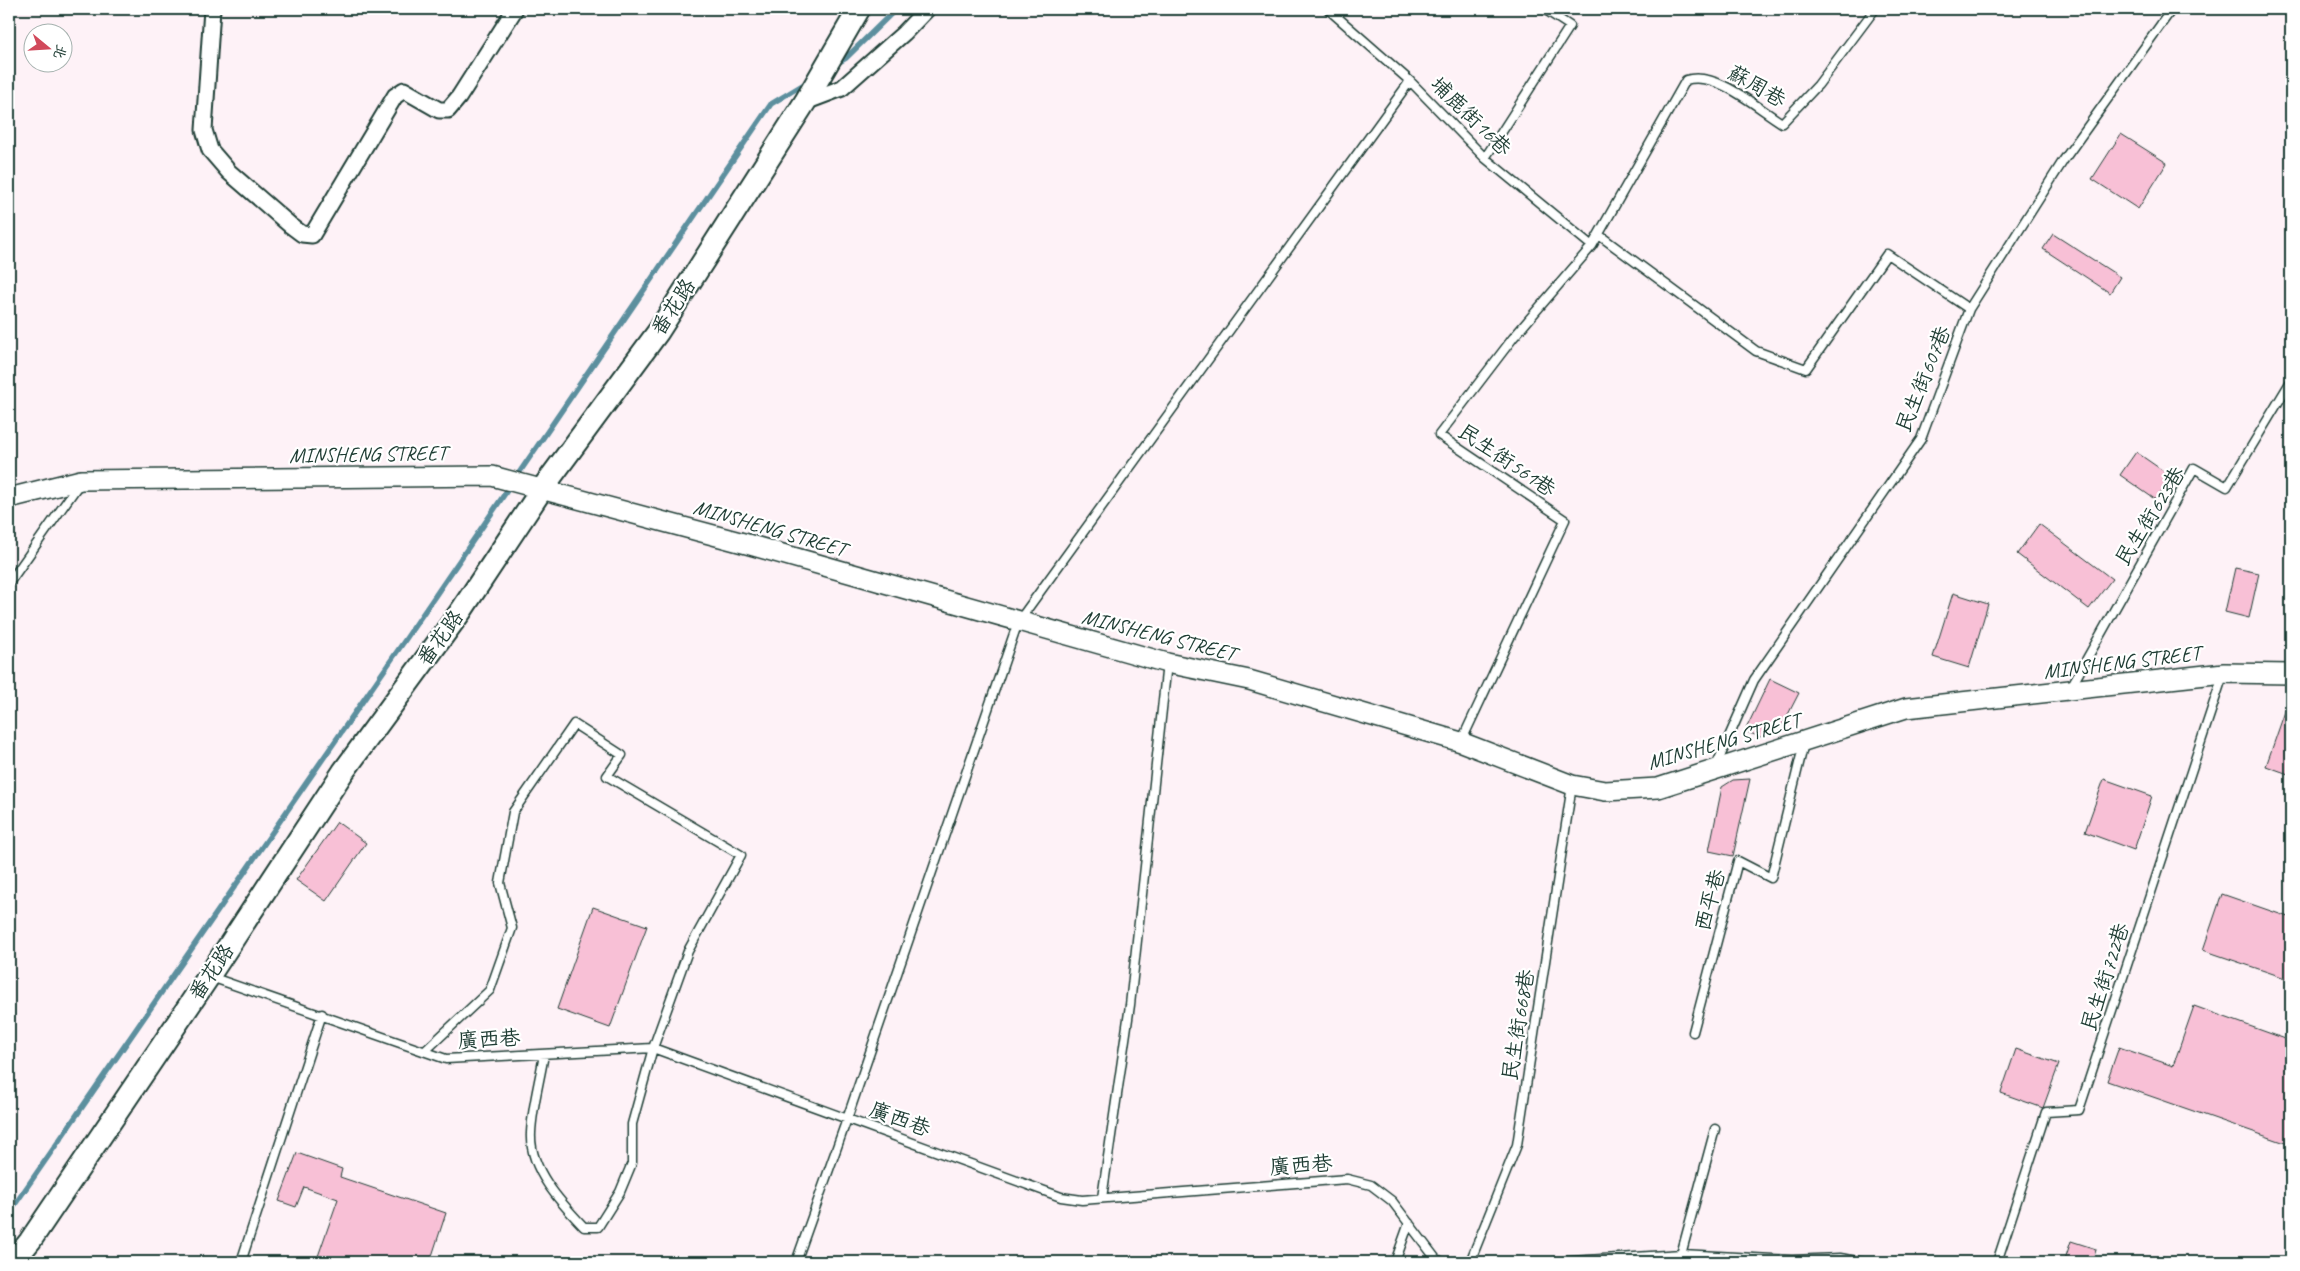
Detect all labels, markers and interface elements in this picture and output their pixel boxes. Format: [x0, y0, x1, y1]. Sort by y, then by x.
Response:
north arrow [22, 22, 72, 72]
text: 北 [50, 43, 70, 61]
street label: 蘇周巷 [1723, 59, 1791, 113]
street label: 埔鹿街16巷 [1425, 71, 1517, 161]
street label: 番花路 [645, 274, 701, 340]
street label: 民生街607巷 [1890, 322, 1956, 436]
street label: 民生街561巷 [1453, 418, 1561, 502]
street label: MINSHENG STREET [289, 440, 452, 468]
street label: 民生街623巷 [2109, 461, 2191, 571]
street label: MINSHENG STREET [691, 494, 854, 563]
street label: MINSHENG STREET [1079, 603, 1243, 668]
street label: 番花路 [411, 605, 469, 671]
street label: MINSHENG STREET [2042, 639, 2206, 685]
street label: MINSHENG STREET [1645, 706, 1808, 775]
street label: 西平巷 [1689, 866, 1731, 934]
street label: 民生街722巷 [2075, 920, 2135, 1034]
street label: 番花路 [183, 939, 239, 1005]
street label: 民生街668巷 [1496, 967, 1540, 1083]
street label: 廣西巷 [457, 1024, 521, 1054]
street label: 廣西巷 [866, 1096, 934, 1142]
street label: 廣西巷 [1269, 1150, 1333, 1180]

